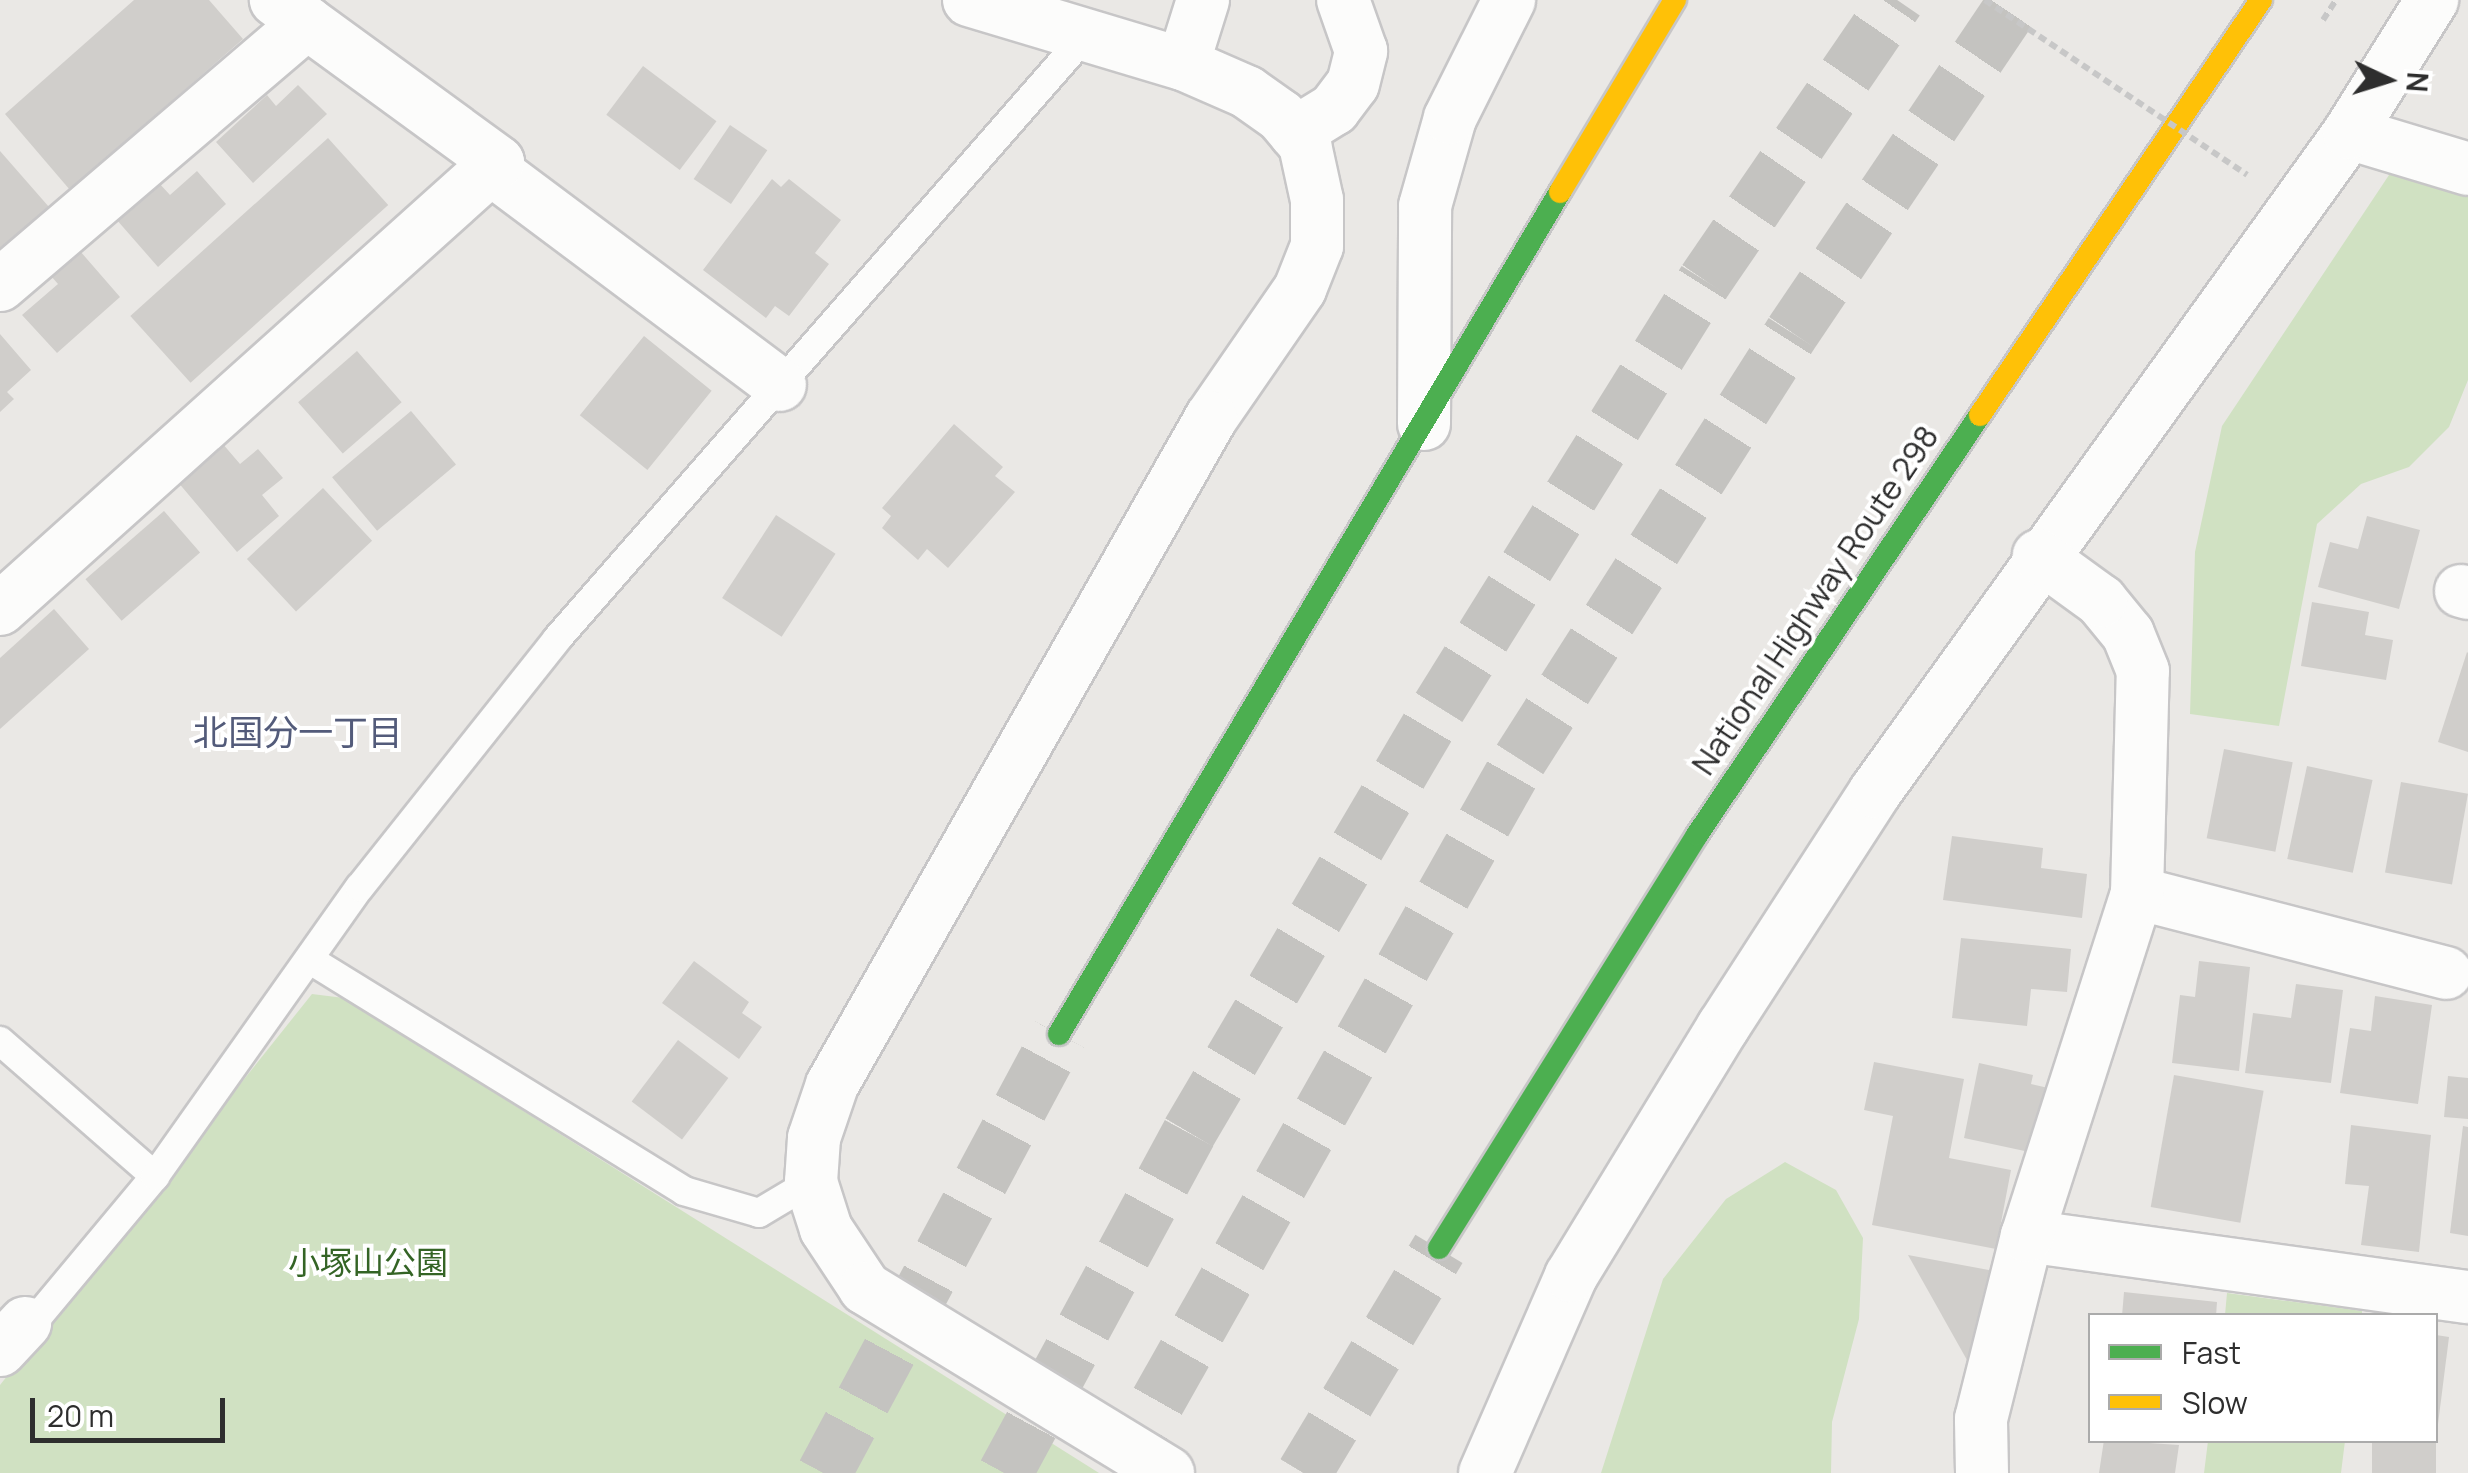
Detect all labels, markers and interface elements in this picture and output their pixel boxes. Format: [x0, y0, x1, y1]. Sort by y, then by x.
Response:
north arrow [2338, 30, 2438, 130]
text: N [2398, 71, 2438, 93]
street label: National Highway Route 298 [1684, 418, 1946, 782]
district label: 北国分一丁目 [193, 711, 403, 753]
park label: 小塚山公園 [288, 1243, 448, 1281]
legend [2088, 1313, 2438, 1443]
text: Fast [2182, 1332, 2241, 1373]
scale bar [35, 1378, 230, 1440]
text: Slow [2182, 1382, 2248, 1423]
text: 20 m [47, 1395, 114, 1436]

